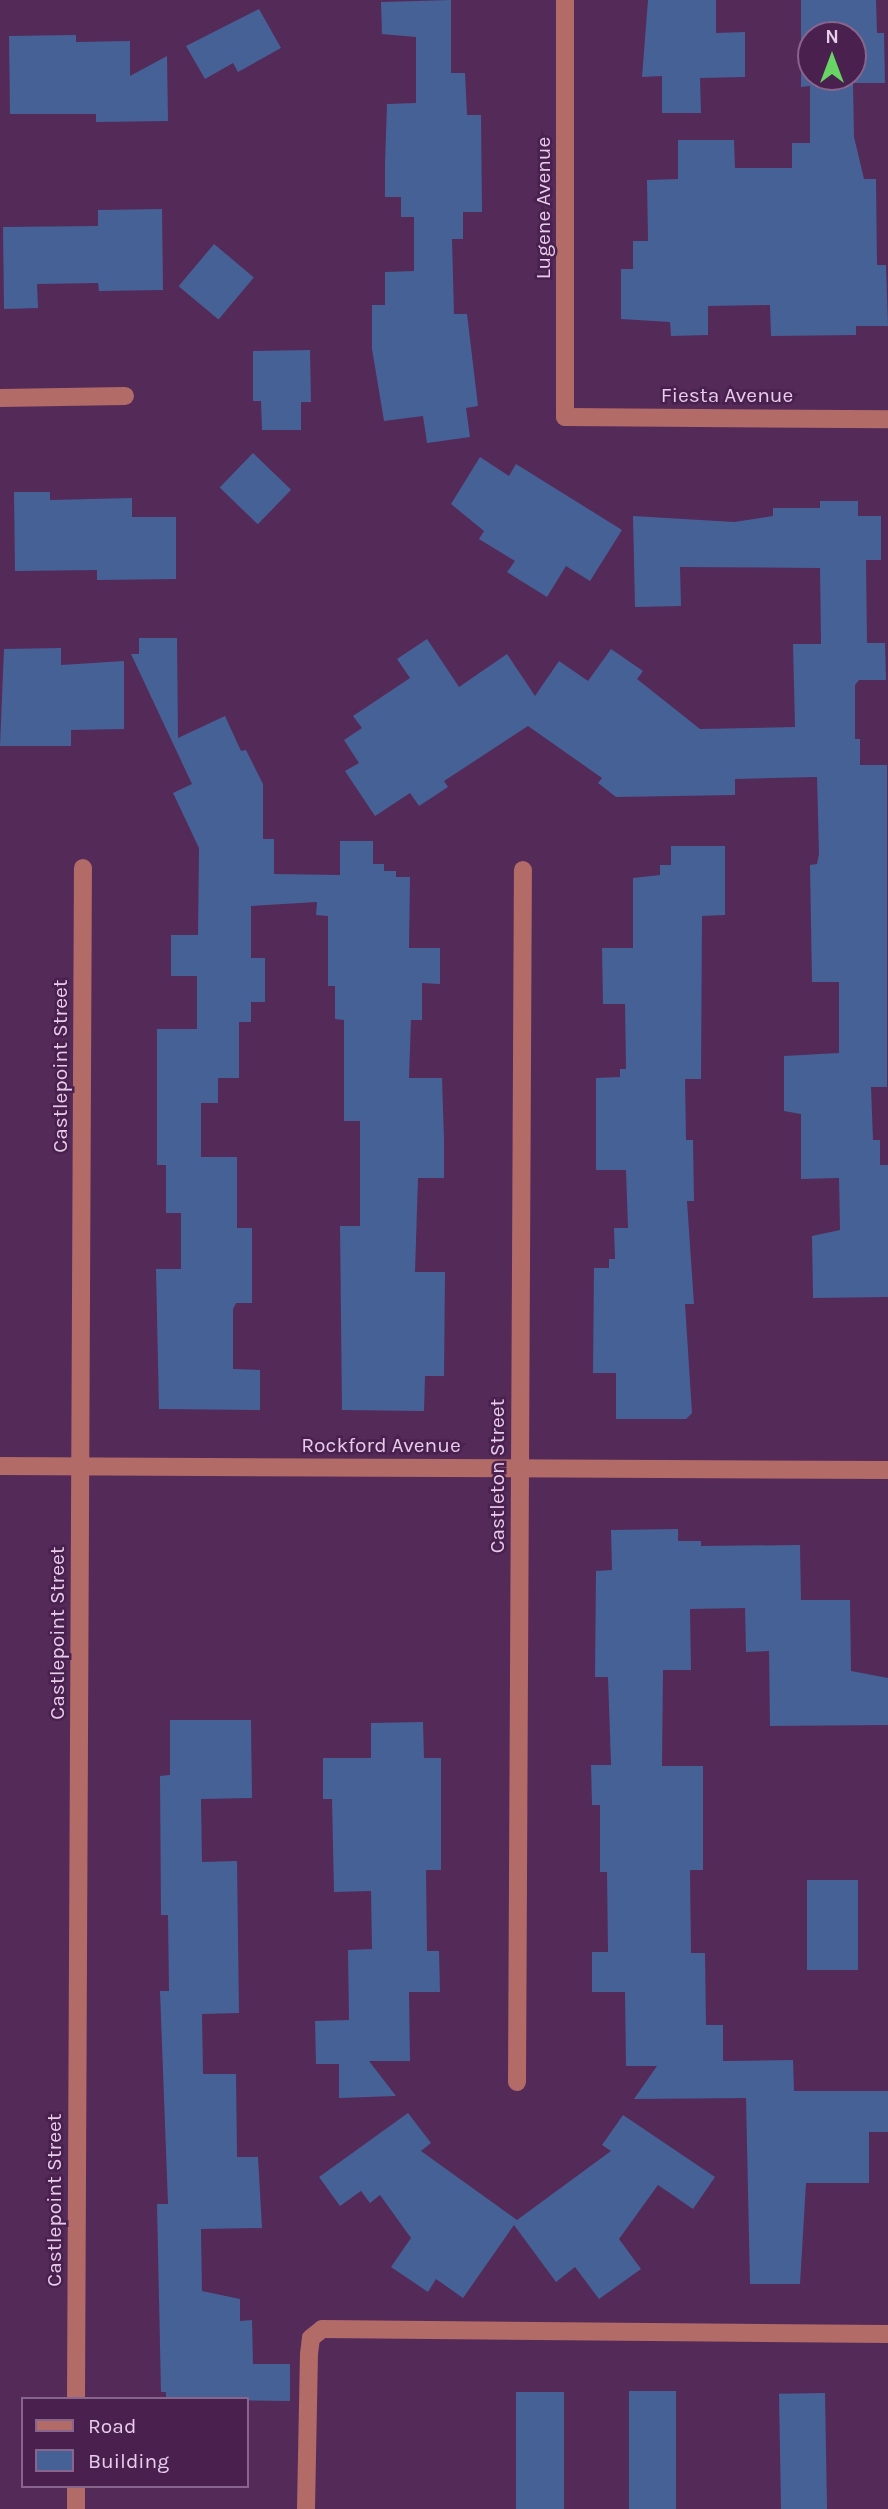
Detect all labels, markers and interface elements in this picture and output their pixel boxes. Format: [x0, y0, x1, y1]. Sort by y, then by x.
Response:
north arrow [797, 21, 867, 91]
text: N [825, 26, 839, 48]
street label: Lugene Avenue [530, 137, 556, 279]
street label: Fiesta Avenue [661, 382, 793, 408]
street label: Castlepoint Street [47, 979, 73, 1153]
street label: Castleton Street [484, 1399, 510, 1553]
street label: Rockford Avenue [301, 1432, 461, 1458]
street label: Castlepoint Street [44, 1546, 70, 1720]
street label: Castlepoint Street [41, 2113, 67, 2287]
legend [21, 2397, 248, 2488]
text: Road [88, 2414, 136, 2438]
text: Building [88, 2449, 169, 2473]

